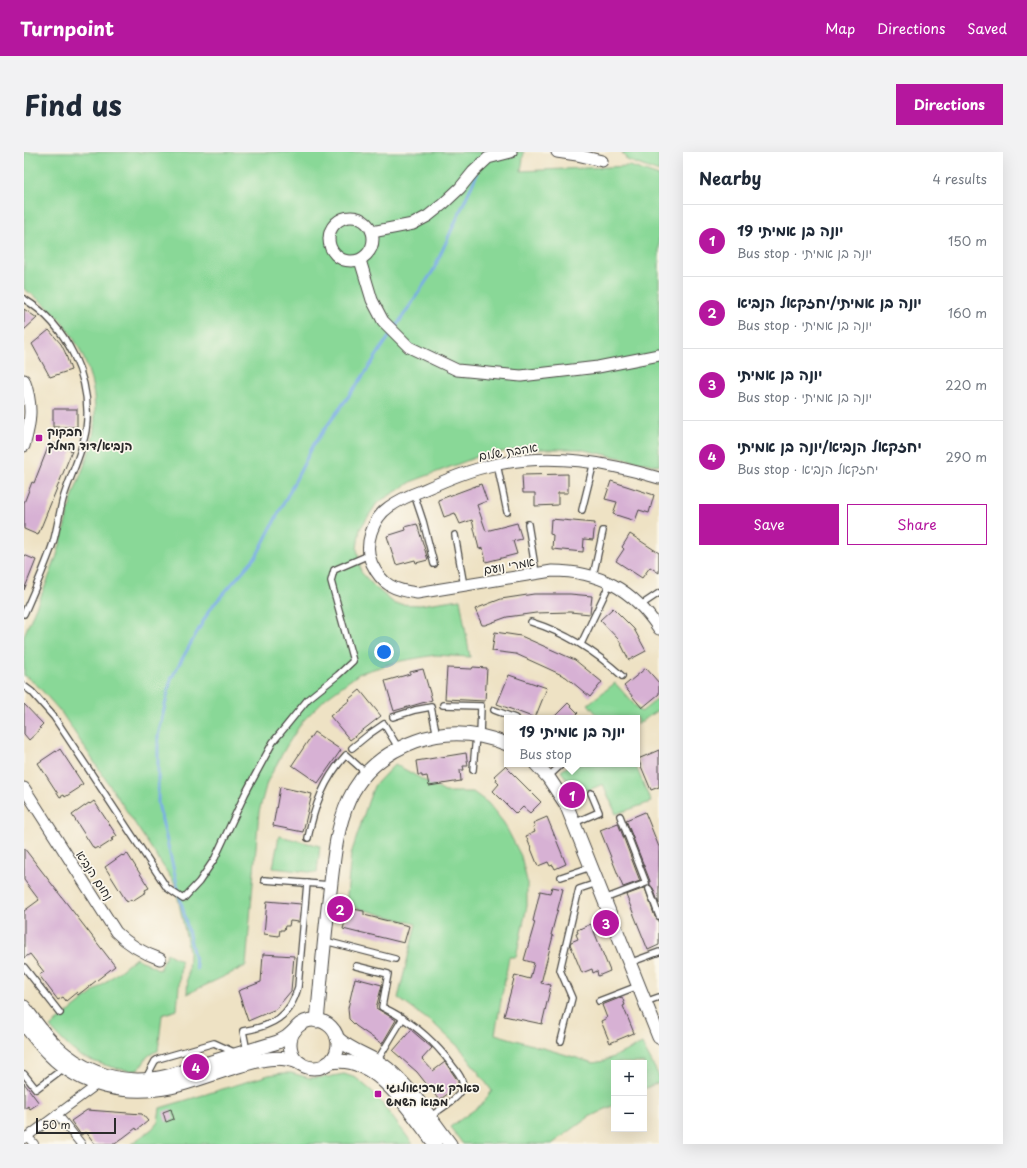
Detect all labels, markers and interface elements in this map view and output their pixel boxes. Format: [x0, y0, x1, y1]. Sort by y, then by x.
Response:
text: Turnpoint [20, 14, 114, 42]
text: Map [825, 18, 855, 39]
text: Directions [877, 18, 945, 39]
text: Saved [967, 18, 1007, 39]
text: Find us [24, 83, 122, 126]
button: Directions [896, 84, 1003, 125]
text: Nearby [699, 165, 761, 191]
text: 4 results [933, 169, 987, 188]
text: יונה בן אמיתי 19 [737, 218, 843, 241]
text: 1 [709, 231, 715, 250]
text: 150 m [948, 231, 987, 250]
text: Bus stop · יונה בן אמיתי [737, 243, 872, 262]
text: יונה בן אמיתי/יחזקאל הנביא [737, 290, 922, 313]
text: 2 [707, 303, 717, 322]
text: 160 m [948, 303, 987, 322]
text: Bus stop · יונה בן אמיתי [737, 315, 872, 334]
text: יונה בן אמיתי [737, 362, 822, 385]
text: 3 [708, 375, 716, 394]
text: 220 m [945, 375, 987, 394]
text: Bus stop · יונה בן אמיתי [737, 387, 872, 406]
place label: חבקוק הנביא/דוד המלך [47, 422, 133, 454]
marker: חבקוק הנביא/דוד המלך [34, 433, 44, 443]
text: יחזקאל הנביא/יונה בן אמיתי [737, 434, 922, 457]
street label: אהבת שלום [477, 437, 539, 465]
text: 4 [708, 447, 716, 466]
text: 290 m [946, 447, 987, 466]
text: Bus stop · יחזקאל הנביא [737, 459, 878, 478]
button: Save [699, 504, 839, 545]
button: Share [847, 504, 987, 545]
street label: אמרי נועם [482, 552, 537, 578]
your location [374, 642, 394, 662]
popup [504, 715, 640, 767]
text: יונה בן אמיתי 19 [519, 719, 625, 742]
text: Bus stop [519, 744, 572, 763]
pin: 1 [559, 780, 585, 810]
street label: נחום הנביא [72, 847, 118, 903]
pin: 2 [327, 894, 353, 924]
pin: 3 [593, 908, 619, 938]
pin: 4 [183, 1052, 209, 1082]
map controls [611, 1060, 647, 1132]
button: + [611, 1060, 647, 1096]
place label: פארק ארכיאולוגי מבוא השמש [386, 1078, 480, 1110]
marker: פארק ארכיאולוגי מבוא השמש [373, 1089, 383, 1099]
button: − [611, 1096, 647, 1132]
scale bar [36, 1116, 116, 1135]
text: 50 m [42, 1116, 71, 1133]

